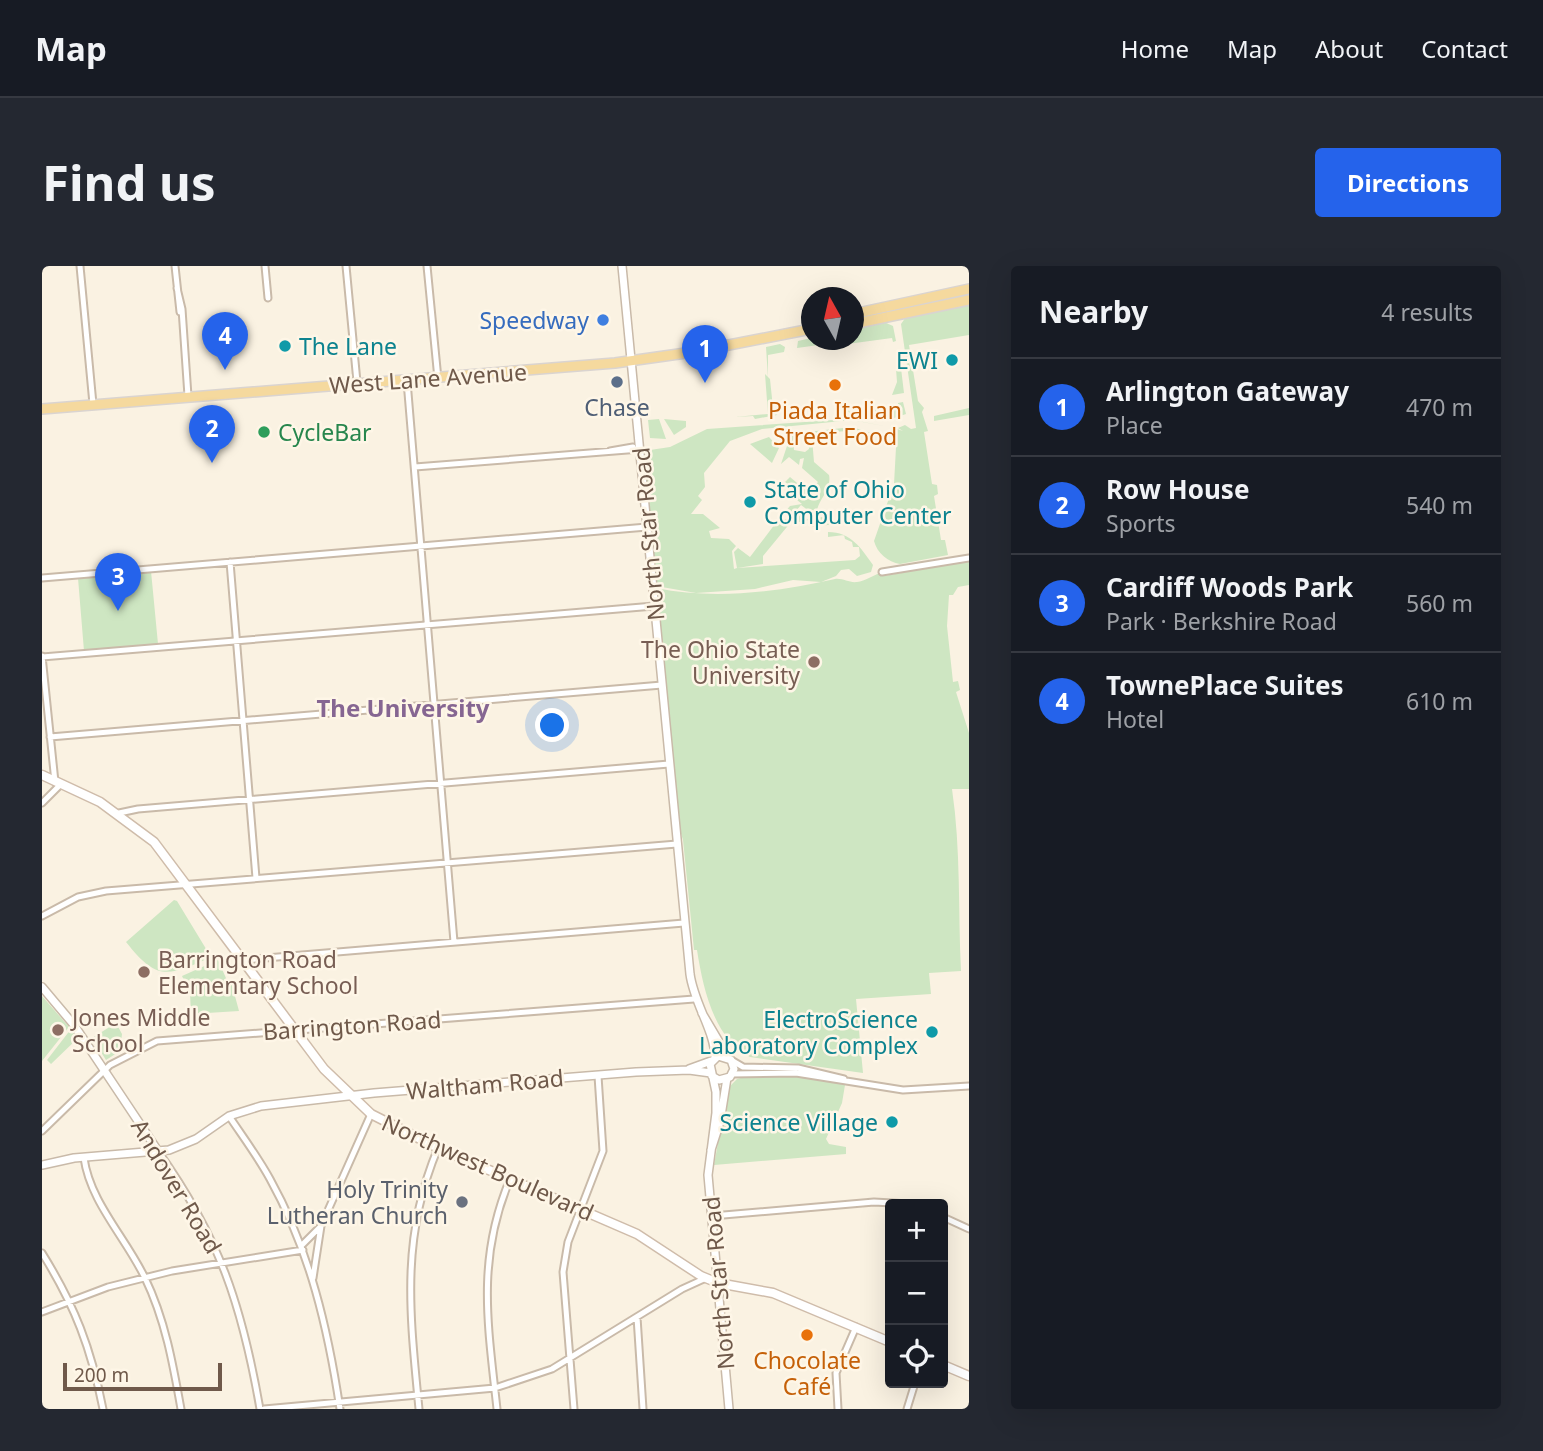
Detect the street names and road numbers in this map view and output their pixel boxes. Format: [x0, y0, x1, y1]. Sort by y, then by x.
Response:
street label: West Lane Avenue [328, 355, 528, 401]
street label: North Star Road [624, 446, 672, 622]
street label: Barrington Road [262, 1003, 442, 1047]
street label: Waltham Road [405, 1061, 565, 1107]
street label: Northwest Boulevard [377, 1106, 599, 1228]
street label: Andover Road [124, 1113, 230, 1259]
street label: North Star Road [694, 1195, 742, 1371]

